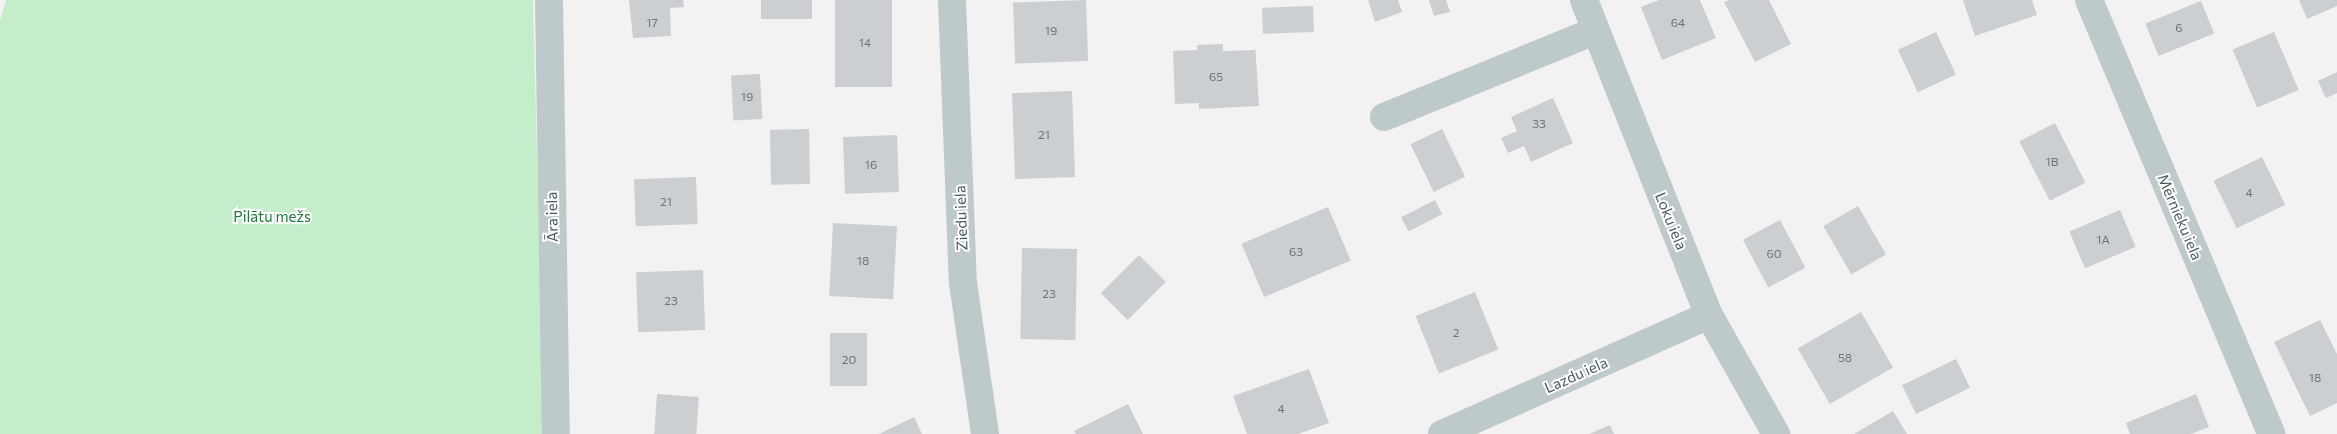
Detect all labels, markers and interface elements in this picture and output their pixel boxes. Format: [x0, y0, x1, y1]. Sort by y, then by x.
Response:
house number: 17 [646, 16, 658, 30]
house number: 64 [1671, 16, 1685, 30]
house number: 6 [2175, 21, 2183, 35]
house number: 19 [1045, 24, 1057, 38]
house number: 14 [859, 36, 871, 50]
house number: 65 [1209, 70, 1223, 84]
house number: 19 [741, 90, 753, 104]
house number: 33 [1532, 117, 1546, 131]
house number: 21 [1038, 128, 1050, 142]
house number: 1B [2046, 155, 2058, 169]
house number: 16 [865, 158, 877, 172]
street label: Mērnieku iela [2154, 171, 2206, 263]
street label: Ziedu iela [951, 185, 971, 251]
house number: 4 [2245, 186, 2253, 200]
street label: Loku iela [1651, 190, 1691, 252]
street label: Āra iela [543, 192, 561, 242]
house number: 21 [660, 195, 672, 209]
park label: Pilātu mežs [233, 208, 311, 226]
house number: 1A [2096, 233, 2110, 247]
house number: 63 [1289, 245, 1303, 259]
house number: 60 [1766, 247, 1782, 261]
house number: 18 [857, 254, 869, 268]
house number: 23 [1042, 287, 1056, 301]
house number: 23 [664, 294, 678, 308]
house number: 2 [1453, 326, 1459, 340]
house number: 58 [1838, 351, 1852, 365]
house number: 20 [842, 353, 856, 367]
street label: Lazdu iela [1542, 353, 1610, 397]
house number: 18 [2309, 371, 2321, 385]
house number: 4 [1277, 402, 1285, 416]

